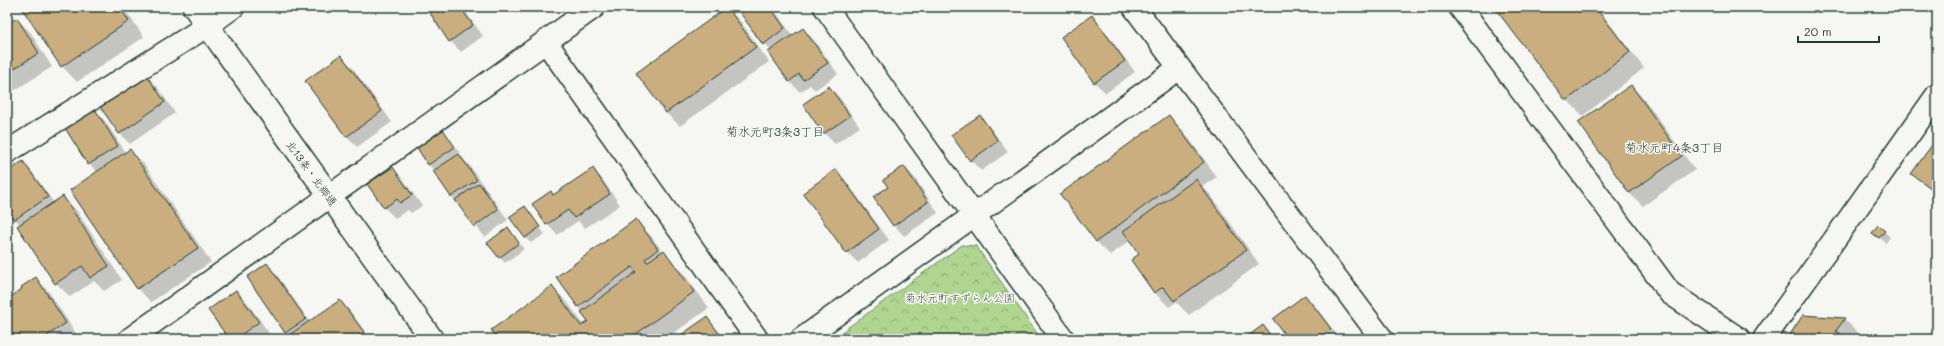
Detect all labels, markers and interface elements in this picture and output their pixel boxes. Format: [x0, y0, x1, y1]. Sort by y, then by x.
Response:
scale bar [1798, 18, 1879, 44]
text: 20 m [1804, 23, 1832, 39]
district label: 菊水元町3条3丁目 [726, 123, 824, 139]
street label: 北13条・北郷通 [283, 137, 341, 209]
district label: 菊水元町4条3丁目 [1625, 139, 1723, 155]
park label: 菊水元町すずらん公園 [905, 290, 1015, 305]

